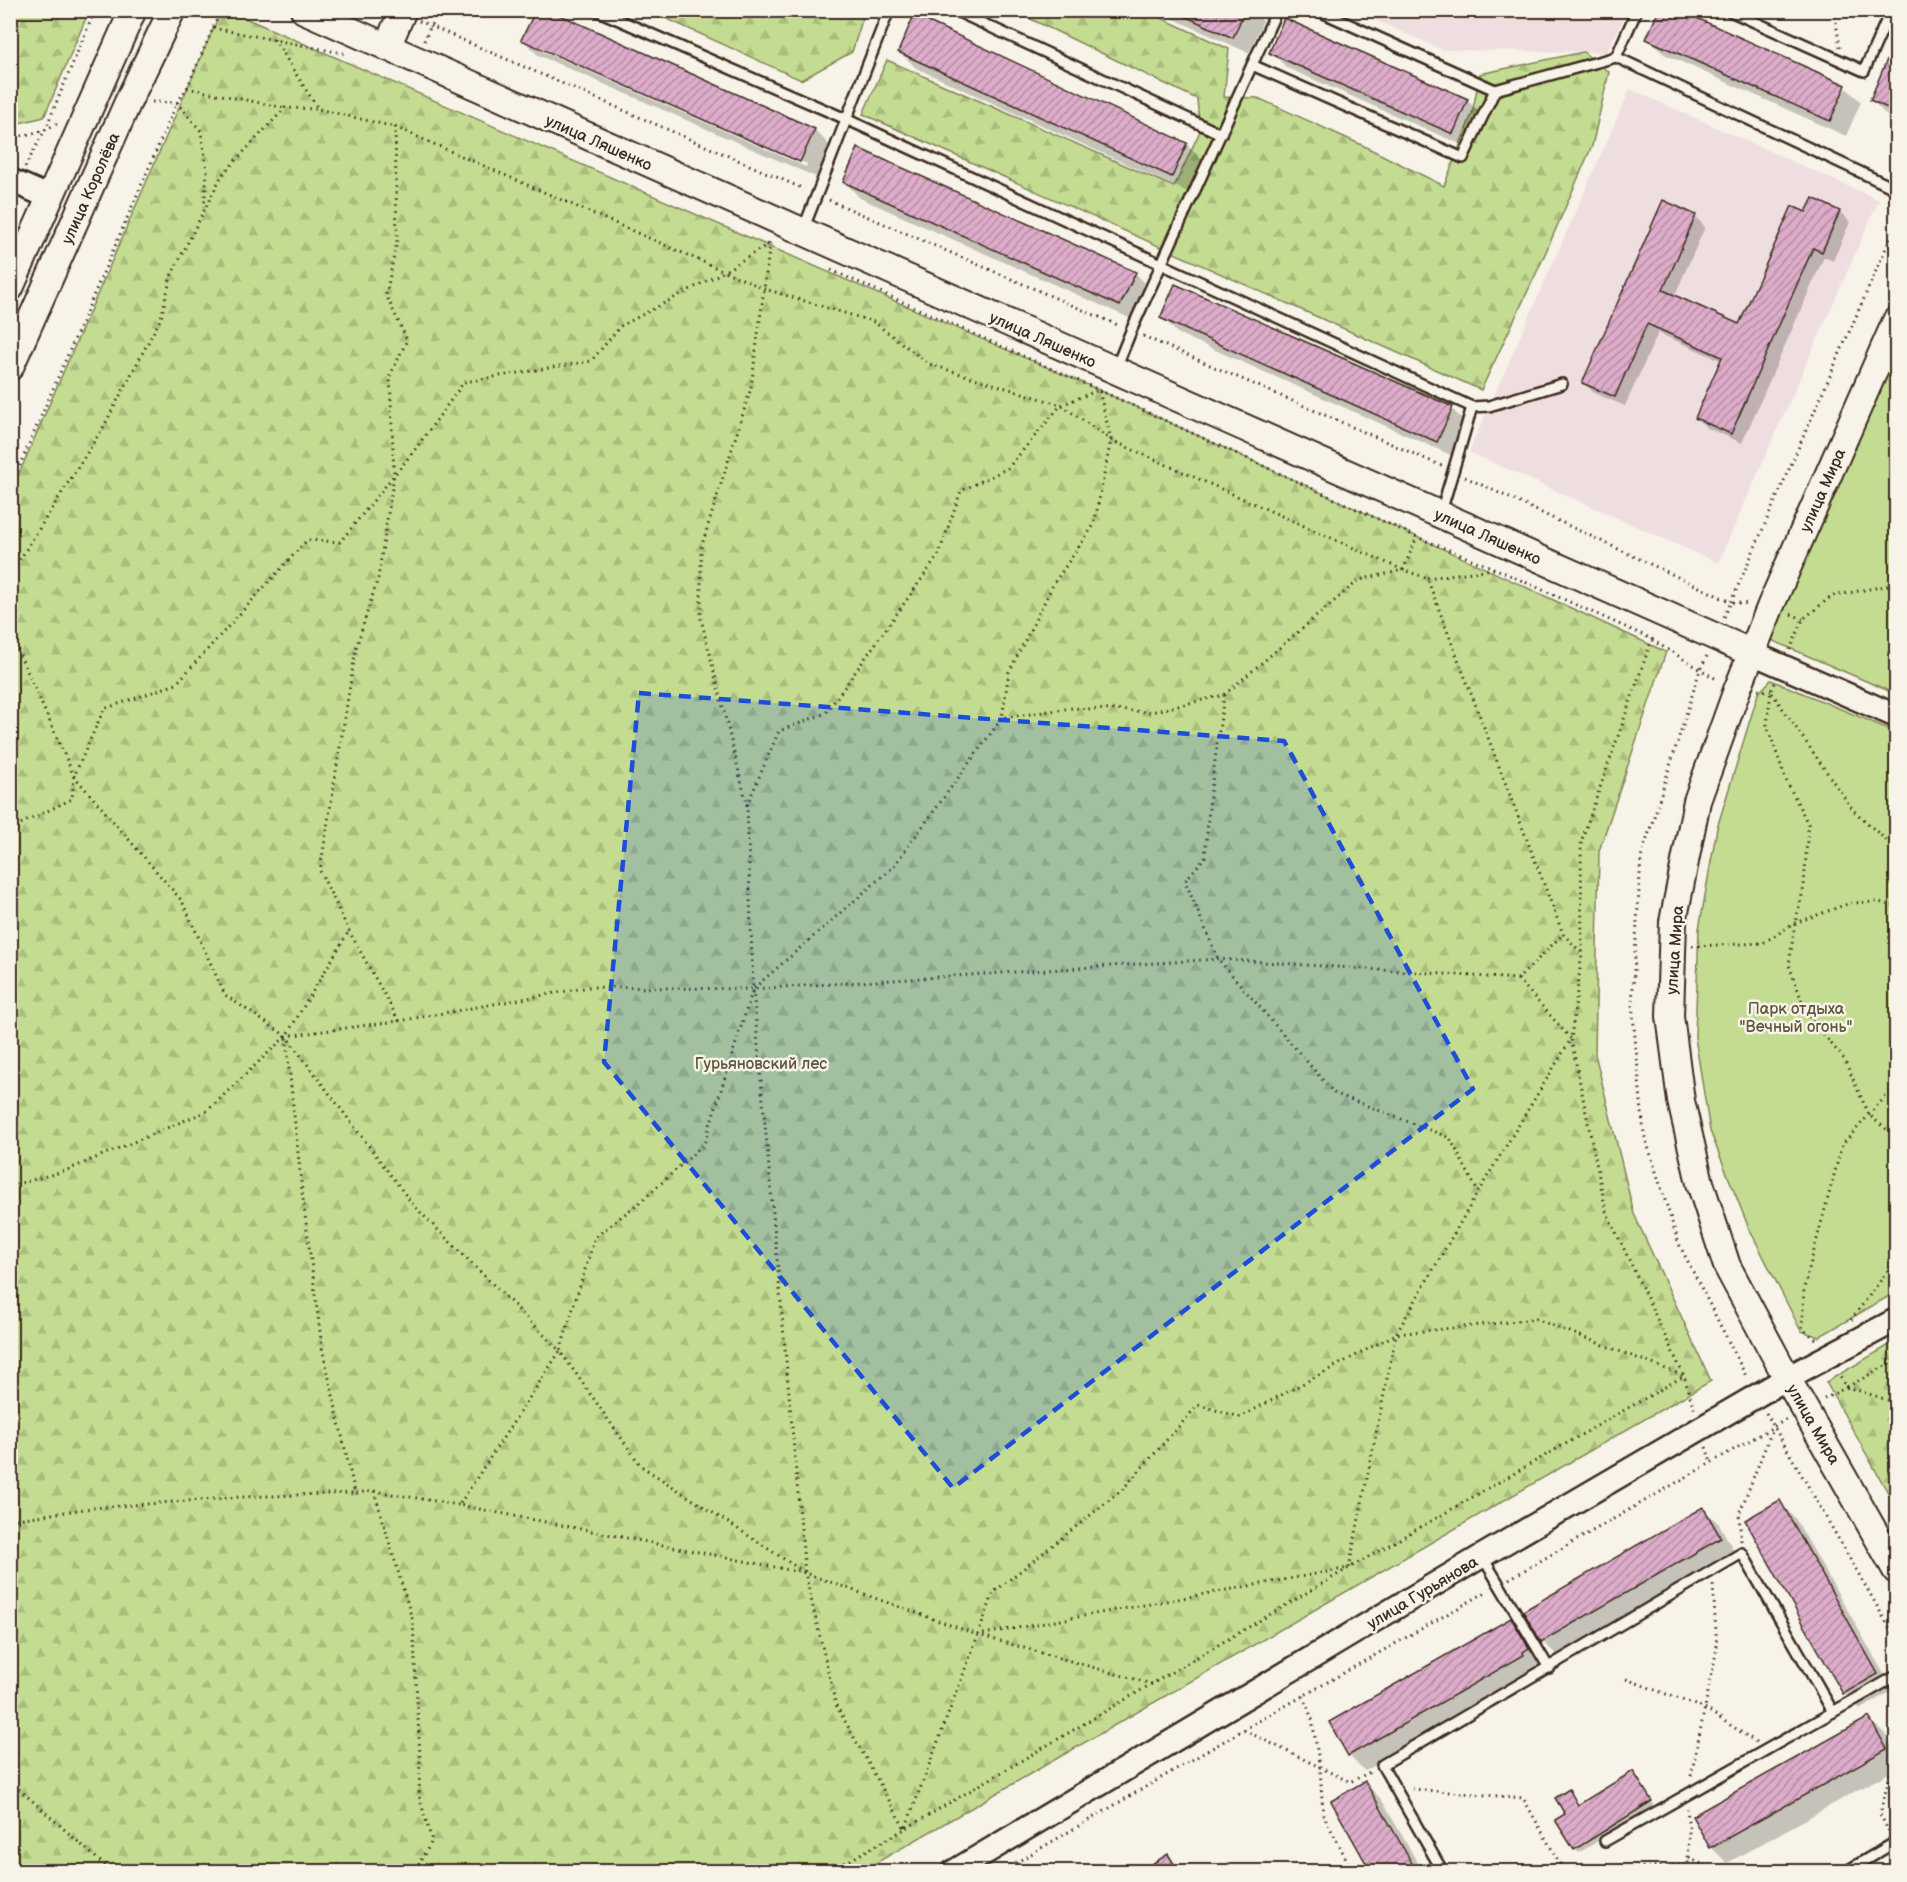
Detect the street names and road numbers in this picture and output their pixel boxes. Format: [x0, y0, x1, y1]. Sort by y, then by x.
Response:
street label: улица Ляшенко [542, 111, 655, 175]
street label: улица Королёва [58, 129, 125, 247]
street label: улица Ляшенко [986, 308, 1099, 372]
street label: улица Мира [1797, 445, 1850, 535]
street label: улица Ляшенко [1431, 505, 1544, 569]
street label: улица Мира [1663, 904, 1688, 995]
street label: улица Мира [1782, 1381, 1844, 1469]
street label: улица Гурьянова [1364, 1552, 1482, 1634]

